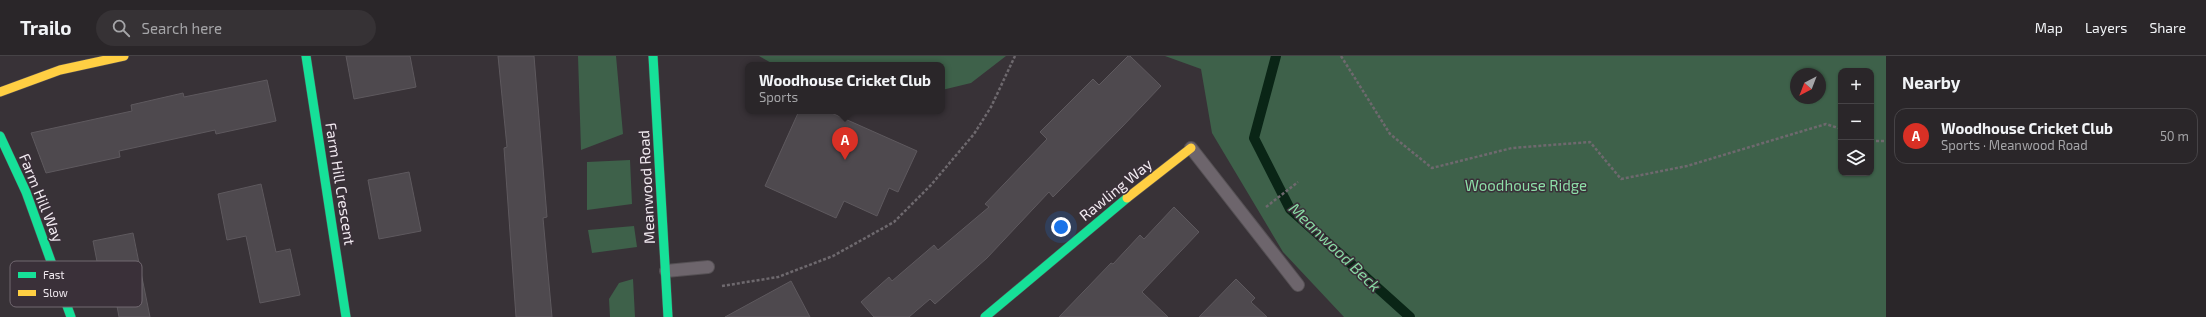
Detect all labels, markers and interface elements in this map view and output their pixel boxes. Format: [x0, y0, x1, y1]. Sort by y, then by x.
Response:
search box [96, 10, 376, 46]
text: Trailo [20, 16, 72, 39]
icon: search [110, 17, 132, 39]
text: Search here [142, 19, 222, 37]
text: Map [2035, 19, 2063, 36]
text: Layers [2085, 19, 2127, 36]
text: Share [2149, 19, 2186, 36]
popup [745, 62, 945, 114]
north arrow [1790, 68, 1826, 104]
map controls [1838, 68, 1874, 176]
button: + [1838, 68, 1874, 104]
text: Woodhouse Cricket Club [759, 71, 931, 89]
text: Nearby [1902, 72, 1960, 92]
text: Sports [759, 89, 798, 105]
button: − [1838, 104, 1874, 140]
text: Woodhouse Cricket Club [1941, 119, 2113, 137]
street label: Farm Hill Crescent [322, 121, 360, 247]
pin: A [832, 127, 858, 160]
text: A [1912, 128, 1920, 144]
text: 50 m [2160, 128, 2189, 144]
street label: Meanwood Road [634, 130, 658, 244]
text: Sports · Meanwood Road [1941, 137, 2088, 153]
button: layers [1838, 140, 1874, 176]
street label: Farm Hill Way [16, 151, 68, 245]
street label: Rawling Way [1075, 154, 1155, 224]
park label: Woodhouse Ridge [1465, 176, 1587, 194]
water label: Meanwood Beck [1286, 198, 1385, 295]
your location [1051, 217, 1071, 237]
legend [10, 261, 142, 307]
text: Fast [43, 268, 65, 281]
text: Slow [43, 286, 68, 299]

